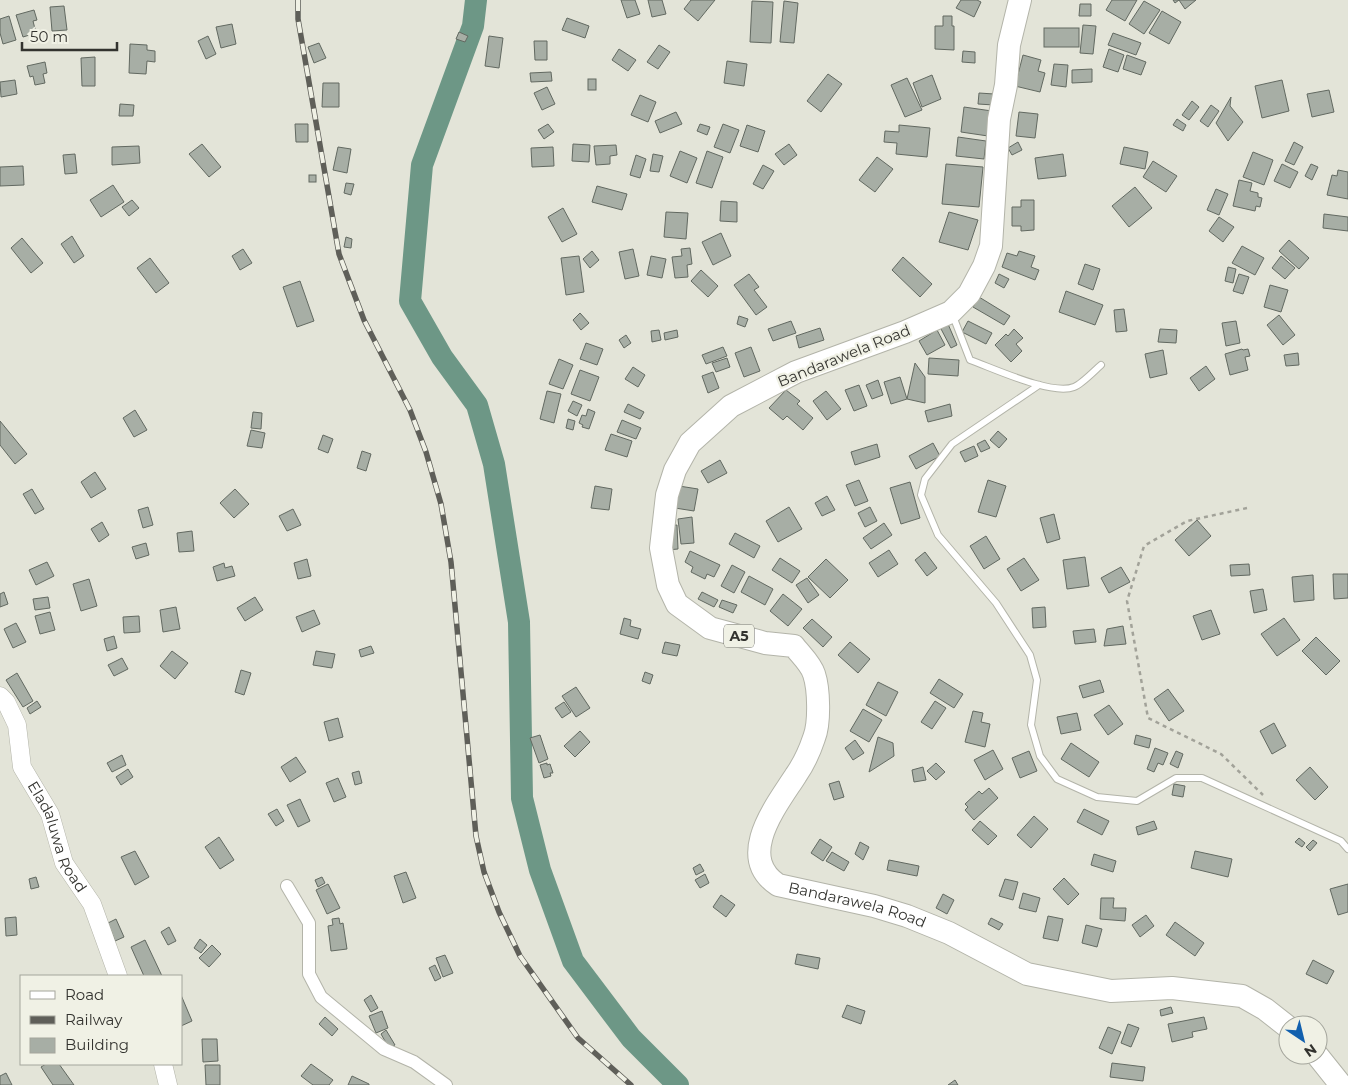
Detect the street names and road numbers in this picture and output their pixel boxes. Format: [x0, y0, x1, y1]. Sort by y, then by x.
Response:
street label: Bandarawela Road [775, 320, 913, 391]
road number: A5 [724, 624, 754, 648]
street label: Eladaluwa Road [24, 778, 91, 896]
street label: Bandarawela Road [787, 878, 929, 932]

